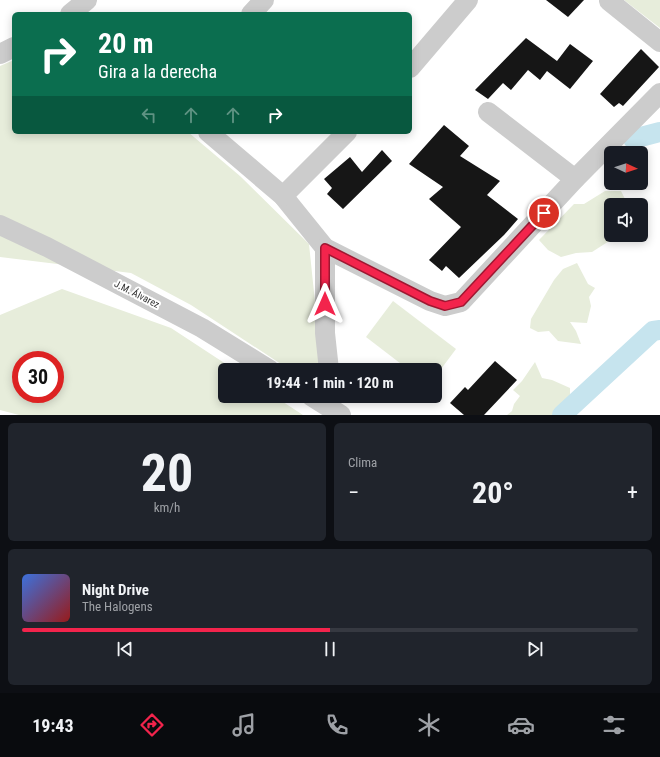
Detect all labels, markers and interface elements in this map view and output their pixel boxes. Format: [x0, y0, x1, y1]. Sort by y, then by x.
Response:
text: 20 m [98, 27, 154, 60]
icon: right [32, 28, 84, 80]
text: Gira a la derecha [98, 61, 217, 82]
icon: left [138, 104, 160, 126]
icon: ahead [180, 104, 202, 126]
icon: ahead [222, 104, 244, 126]
icon: right [264, 104, 286, 126]
north arrow [604, 146, 648, 190]
map controls [604, 146, 648, 242]
pin [527, 196, 561, 230]
button: sound [604, 198, 648, 242]
icon: arrive [533, 202, 555, 224]
street label: J.M. Álvarez [113, 277, 162, 310]
position arrow [304, 283, 346, 325]
speed limit sign: 30 [12, 351, 64, 403]
text: 19:44 · 1 min · 120 m [266, 374, 394, 392]
text: 20 [141, 443, 193, 504]
text: Clima [348, 455, 377, 470]
text: 20° [472, 475, 514, 510]
text: − [348, 480, 359, 505]
text: + [627, 480, 638, 505]
text: km/h [154, 500, 180, 515]
text: Night Drive [82, 581, 149, 599]
text: The Halogens [82, 599, 153, 614]
icon: previous [114, 638, 136, 660]
icon: pause [319, 638, 341, 660]
icon: next [524, 638, 546, 660]
icon: directions [138, 711, 166, 739]
icon: music [230, 711, 258, 739]
icon: phone [323, 711, 351, 739]
icon: climate [415, 711, 443, 739]
icon: car [507, 711, 535, 739]
icon: filters [600, 711, 628, 739]
text: 19:43 [32, 715, 74, 736]

